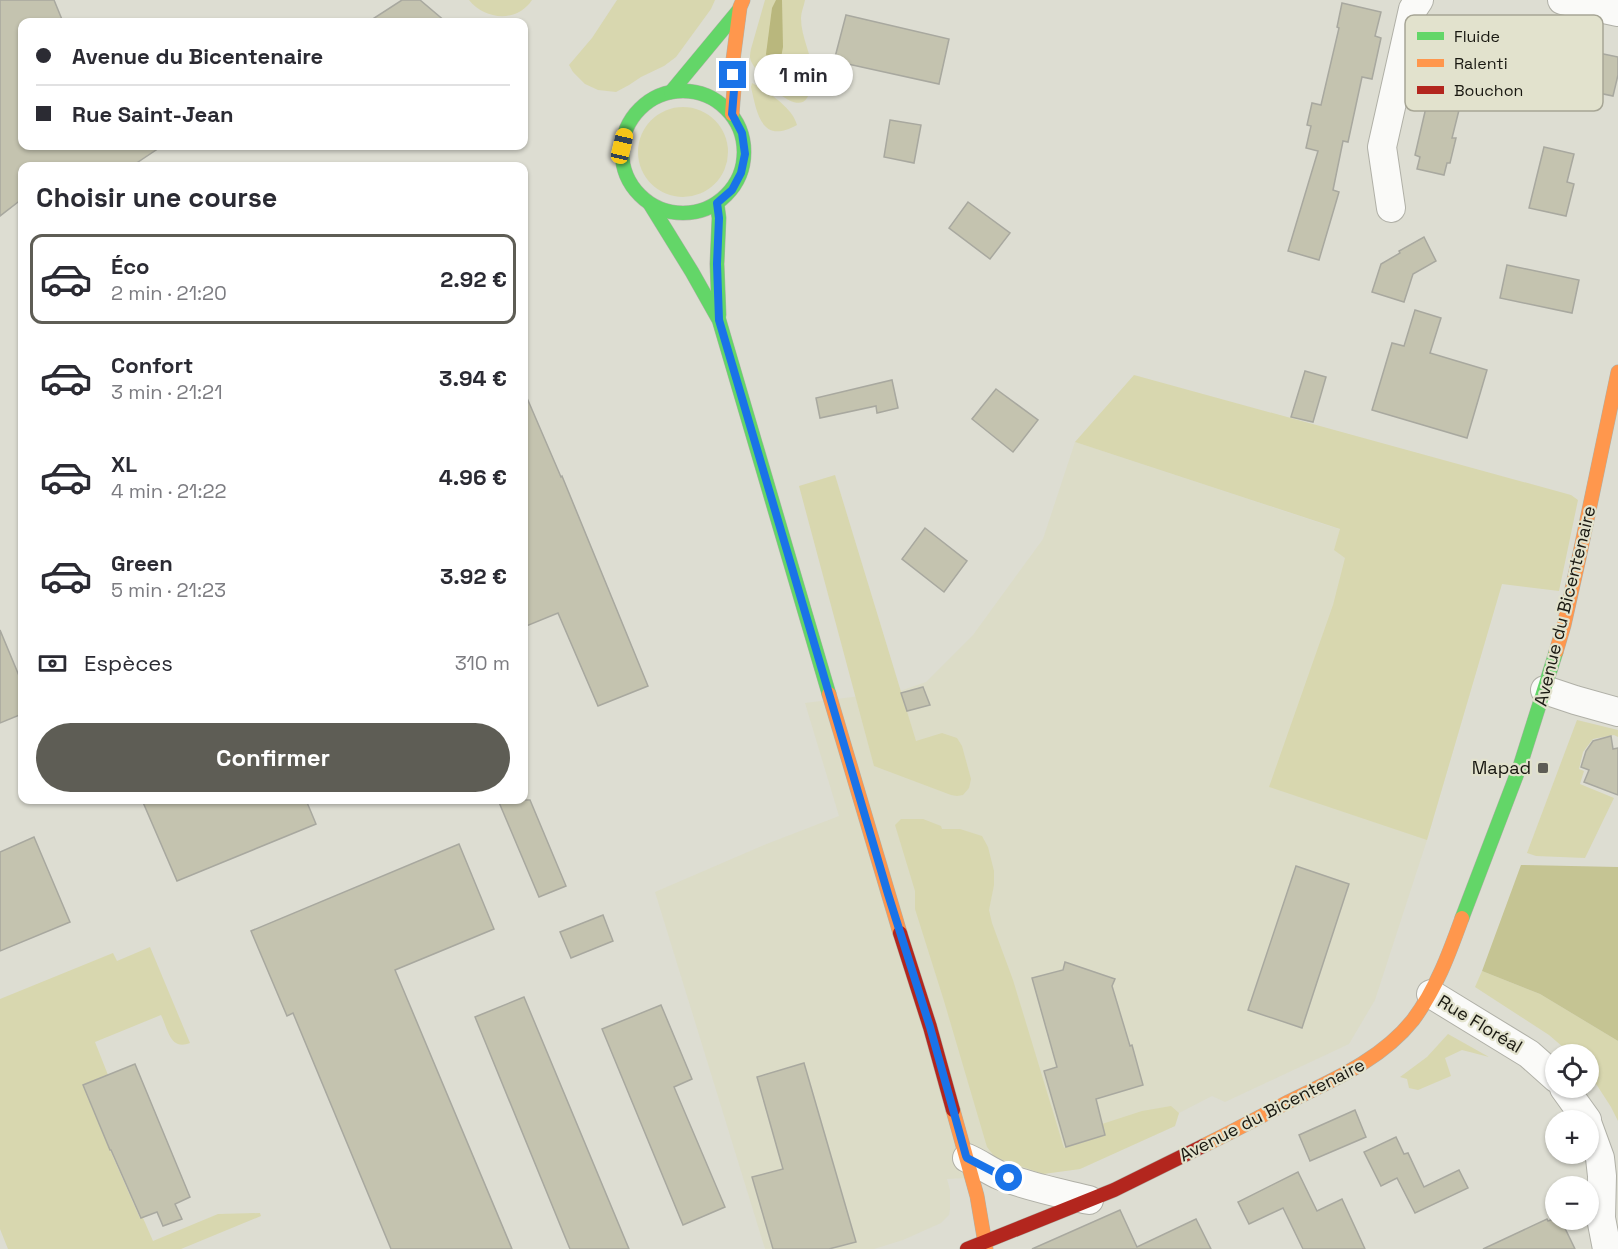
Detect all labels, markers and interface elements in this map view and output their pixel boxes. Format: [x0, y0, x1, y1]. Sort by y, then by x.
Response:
legend [1405, 15, 1603, 111]
text: Fluide [1454, 26, 1500, 47]
text: Avenue du Bicentenaire [72, 42, 323, 70]
text: Ralenti [1454, 53, 1508, 74]
callout: 1 min [754, 54, 853, 96]
route end [719, 61, 746, 88]
text: 1 min [779, 62, 828, 88]
text: Bouchon [1454, 80, 1523, 101]
text: Rue Saint-Jean [72, 100, 234, 128]
car [609, 126, 635, 166]
text: Choisir une course [36, 180, 277, 215]
icon: car [39, 252, 93, 306]
text: Éco [111, 252, 150, 280]
text: 2.92 € [440, 265, 507, 293]
text: 2 min · 21:20 [111, 280, 227, 306]
icon: car [39, 351, 93, 405]
text: Confort [111, 351, 193, 379]
text: 3.94 € [439, 364, 507, 392]
text: 3 min · 21:21 [111, 379, 223, 405]
icon: car [39, 450, 93, 504]
text: XL [111, 450, 137, 478]
text: 4.96 € [439, 463, 507, 491]
text: 4 min · 21:22 [111, 478, 227, 504]
street label: Avenue du Bicentenaire [1529, 503, 1601, 708]
icon: car [39, 549, 93, 603]
text: Green [111, 549, 173, 577]
text: 3.92 € [440, 562, 507, 590]
text: 5 min · 21:23 [111, 577, 226, 603]
icon: cash [36, 647, 69, 680]
text: Espèces [84, 649, 173, 677]
text: 310 m [455, 650, 510, 676]
button: Confirmer [36, 723, 510, 792]
place label: Mapad [1472, 756, 1531, 779]
marker: Mapad [1536, 761, 1550, 775]
street label: Rue Floréal [1434, 989, 1527, 1058]
map controls [1545, 1044, 1599, 1230]
button: locate [1545, 1044, 1599, 1098]
street label: Avenue du Bicentenaire [1175, 1053, 1369, 1166]
button: + [1545, 1110, 1599, 1164]
route start [995, 1164, 1022, 1191]
button: − [1545, 1176, 1599, 1230]

